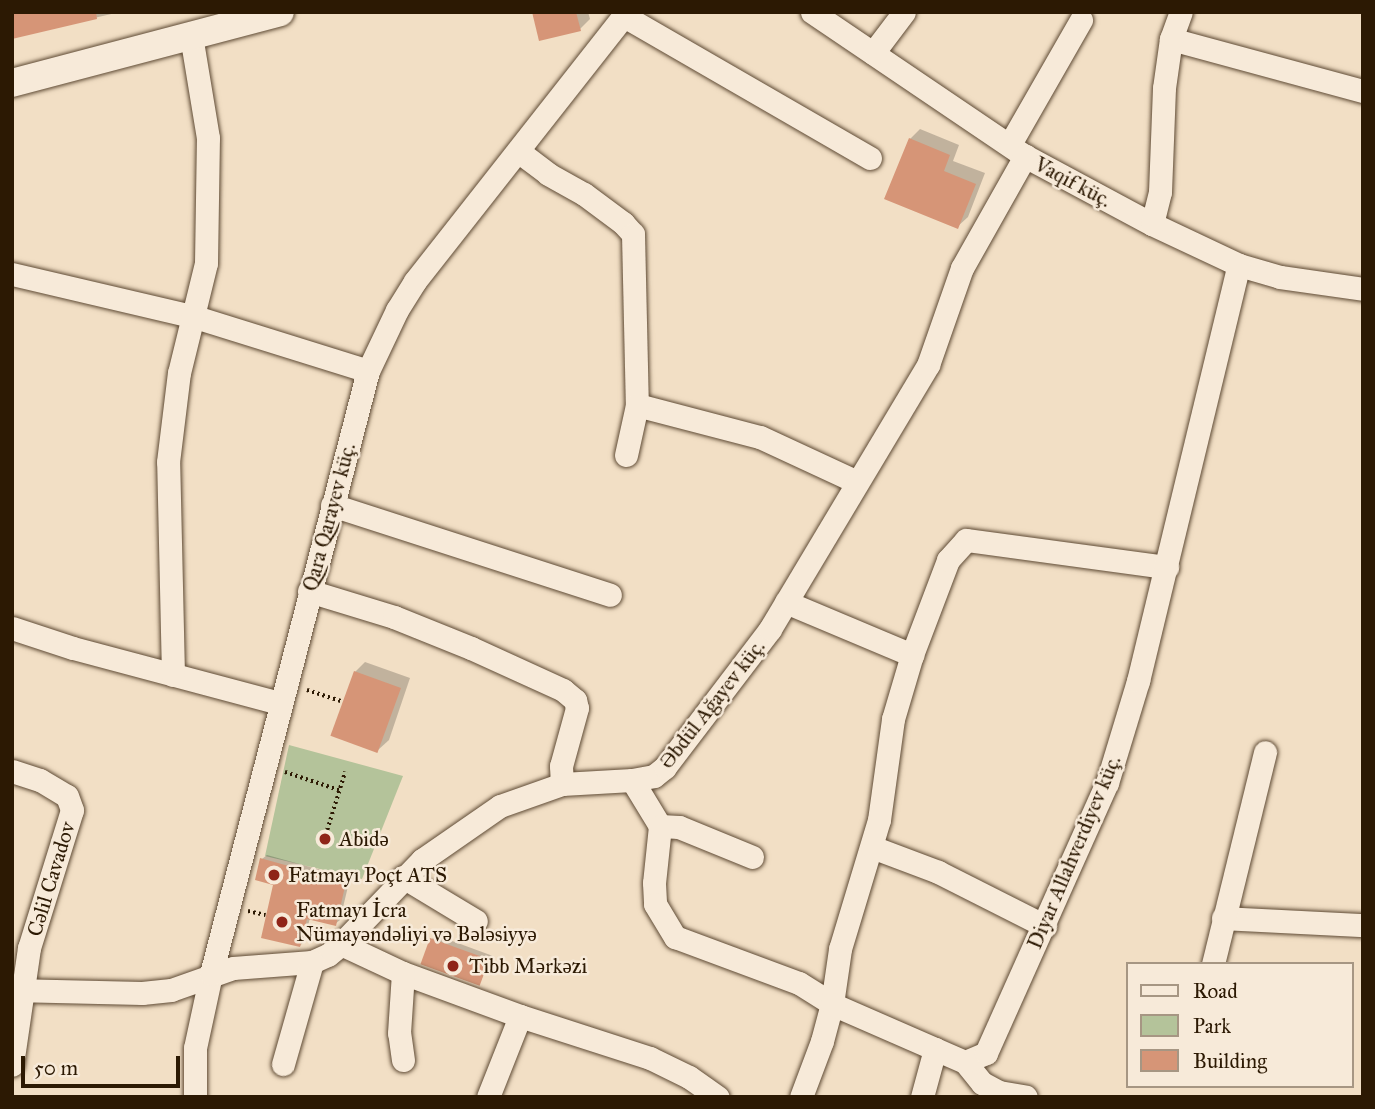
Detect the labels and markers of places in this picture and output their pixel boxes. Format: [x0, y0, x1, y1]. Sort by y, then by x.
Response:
place label: Abidə [339, 826, 389, 852]
marker: Abidə [317, 831, 333, 847]
place label: Fatmayı Poçt ATS [288, 862, 447, 888]
marker: Fatmayı Poçt ATS [266, 867, 282, 883]
place label: Fatmayı İcra Nümayəndəliyi və Bələsiyyə [296, 897, 537, 947]
marker: Fatmayı İcra Nümayəndəliyi və Bələsiyyə [274, 914, 290, 930]
place label: Tibb Mərkəzi [469, 953, 587, 979]
marker: Tibb Mərkəzi [443, 956, 463, 976]

